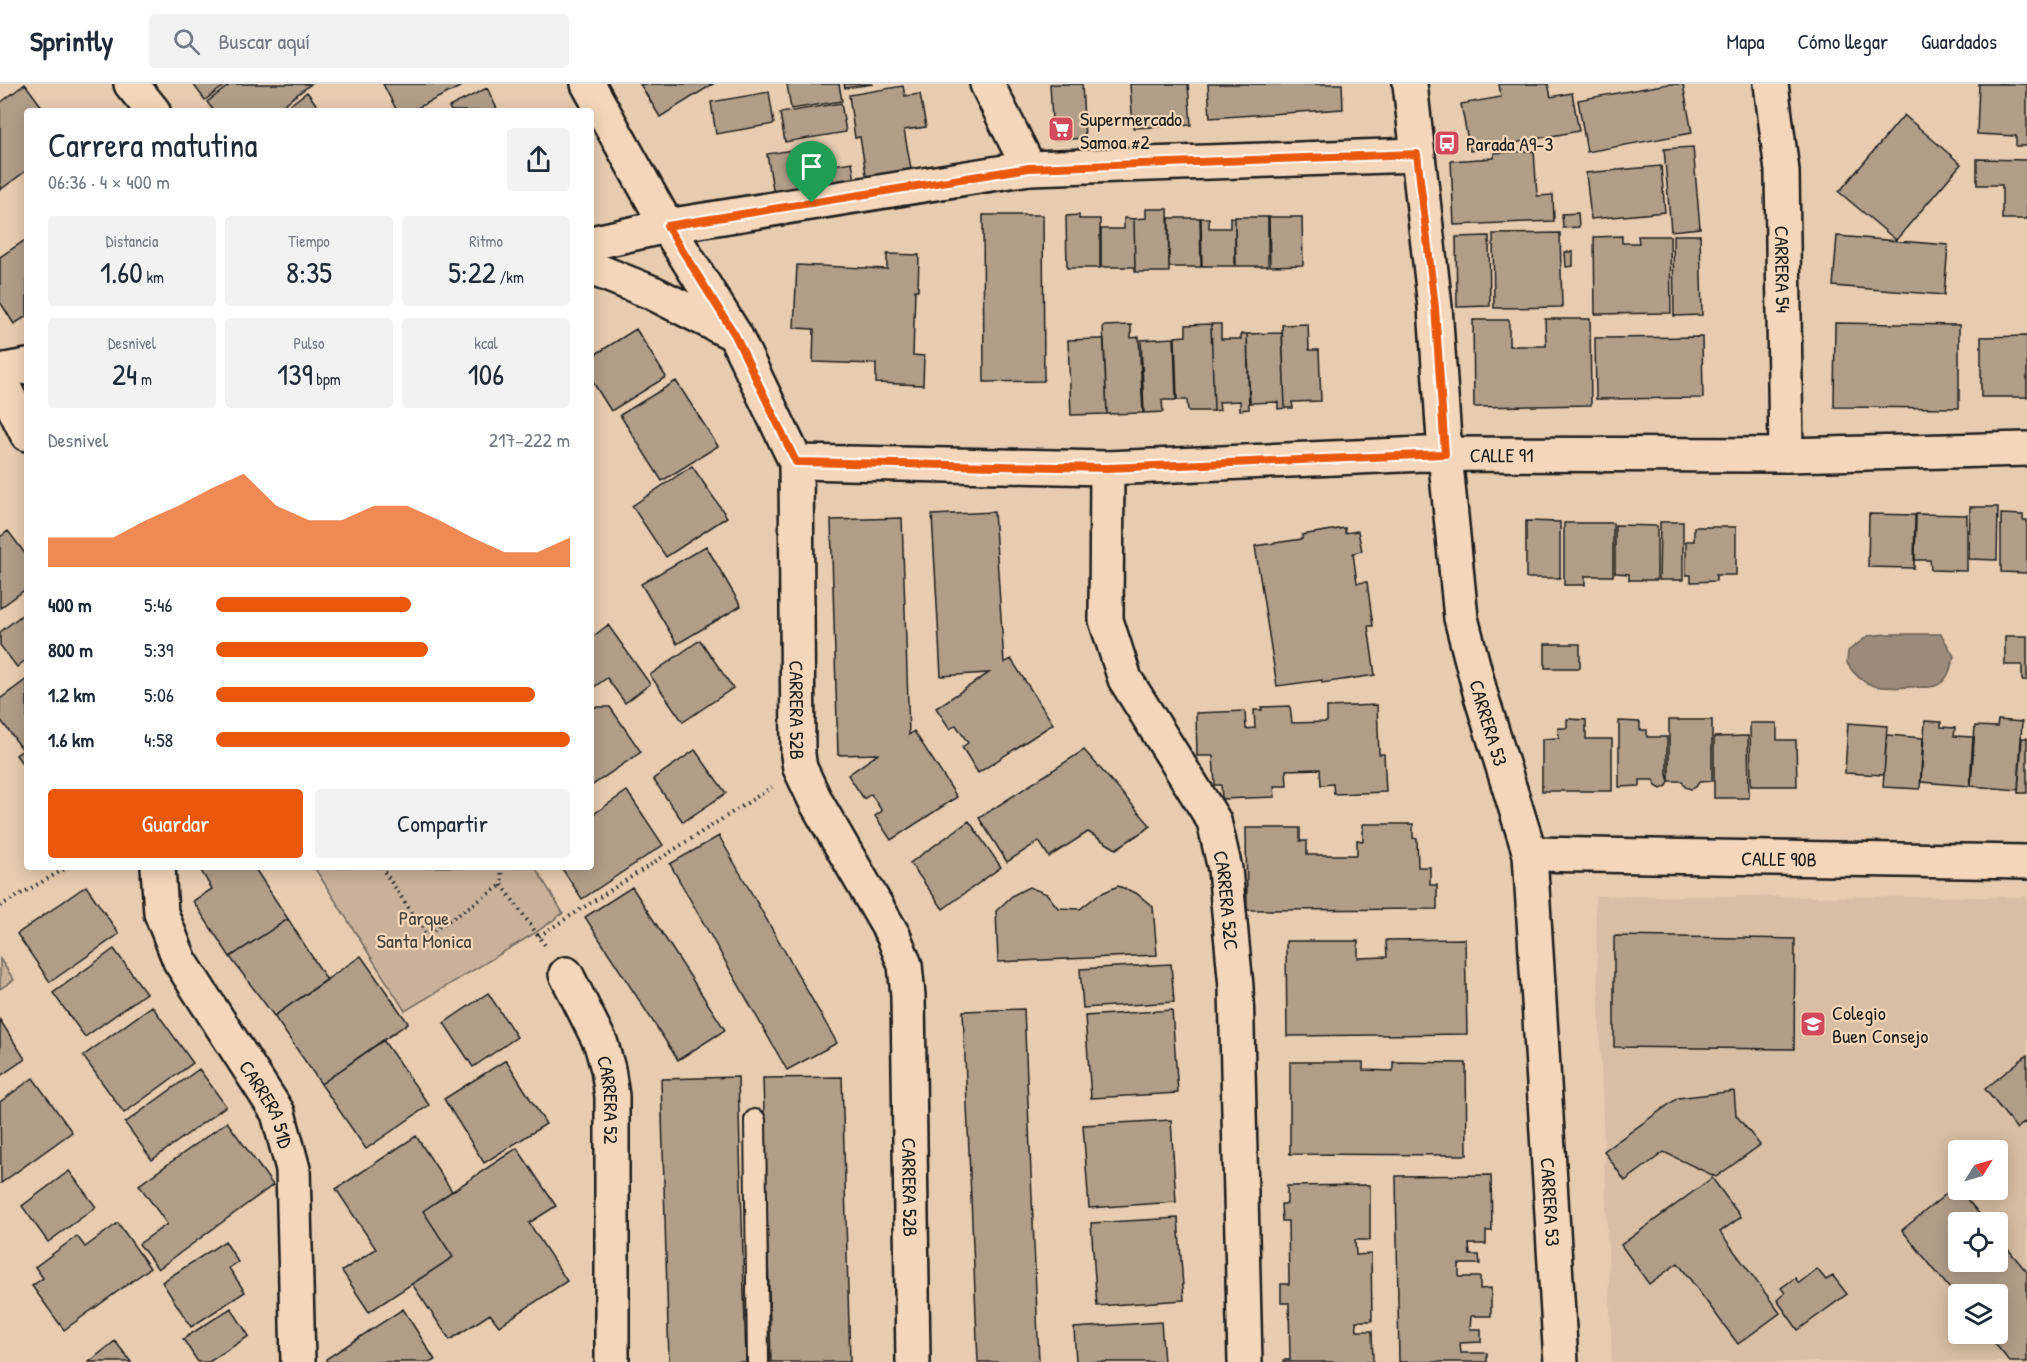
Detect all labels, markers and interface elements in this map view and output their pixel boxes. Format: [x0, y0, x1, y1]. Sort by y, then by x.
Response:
search box [149, 14, 569, 68]
text: Sprintly [30, 22, 113, 60]
icon: search [170, 25, 203, 58]
text: Buscar aquí [218, 26, 310, 56]
text: Mapa [1726, 27, 1764, 56]
text: Cómo llegar [1797, 27, 1888, 56]
text: Guardados [1921, 27, 1997, 56]
place label: Supermercado Samoa #2 [1080, 105, 1182, 155]
supermarket icon: Supermercado Samoa #2 [1046, 114, 1076, 144]
text: Carrera matutina [48, 123, 257, 167]
button: share [507, 128, 570, 191]
bus stop icon: Parada A9-3 [1432, 128, 1462, 158]
place label: Parada A9-3 [1466, 130, 1553, 157]
pin [786, 141, 837, 203]
icon: arrive [795, 150, 828, 183]
text: 06:36 · 4 × 400 m [48, 168, 170, 195]
street label: CARRERA 54 [1769, 226, 1797, 313]
text: Distancia [106, 230, 158, 252]
text: Tiempo [288, 230, 330, 252]
text: Ritmo [469, 230, 503, 252]
text: 1.60 [100, 252, 143, 292]
text: 8:35 [286, 252, 332, 292]
text: 5:22 [448, 252, 496, 292]
text: km [143, 266, 164, 288]
text: /km [496, 266, 524, 288]
text: Desnivel [108, 332, 156, 354]
text: Pulso [294, 332, 324, 354]
text: kcal [474, 332, 498, 354]
text: 24 [112, 354, 137, 394]
text: 139 [277, 354, 313, 394]
text: 106 [468, 354, 504, 394]
text: m [137, 368, 152, 390]
text: bpm [313, 368, 341, 390]
text: Desnivel [48, 426, 108, 453]
text: 217–222 m [489, 426, 570, 453]
street label: CALLE 91 [1470, 441, 1534, 468]
text: 400 m [48, 591, 92, 618]
text: 5:46 [144, 591, 173, 618]
text: 800 m [48, 636, 93, 663]
text: 5:39 [144, 636, 173, 663]
street label: CARRERA 52B [784, 660, 812, 760]
street label: CARRERA 53 [1464, 677, 1515, 769]
text: 1.2 km [48, 681, 95, 708]
text: 5:06 [144, 681, 174, 708]
text: 1.6 km [48, 726, 94, 753]
text: 4:58 [144, 726, 173, 753]
button: Guardar [48, 789, 303, 858]
button: Compartir [315, 789, 570, 858]
street label: CALLE 90B [1741, 844, 1817, 872]
street label: CARRERA 52C [1208, 848, 1246, 951]
park label: Parque Santa Monica [377, 904, 471, 954]
place label: Colegio Buen Consejo [1832, 999, 1928, 1049]
school or university icon: Colegio Buen Consejo [1798, 1009, 1828, 1039]
street label: CARRERA 52 [591, 1052, 626, 1145]
street label: CARRERA 51D [234, 1055, 300, 1151]
street label: CARRERA 52B [896, 1137, 925, 1237]
north arrow [1948, 1140, 2008, 1200]
map controls [1948, 1140, 2008, 1344]
street label: CARRERA 53 [1535, 1157, 1567, 1247]
button: locate [1948, 1212, 2008, 1272]
button: layers [1948, 1284, 2008, 1344]

